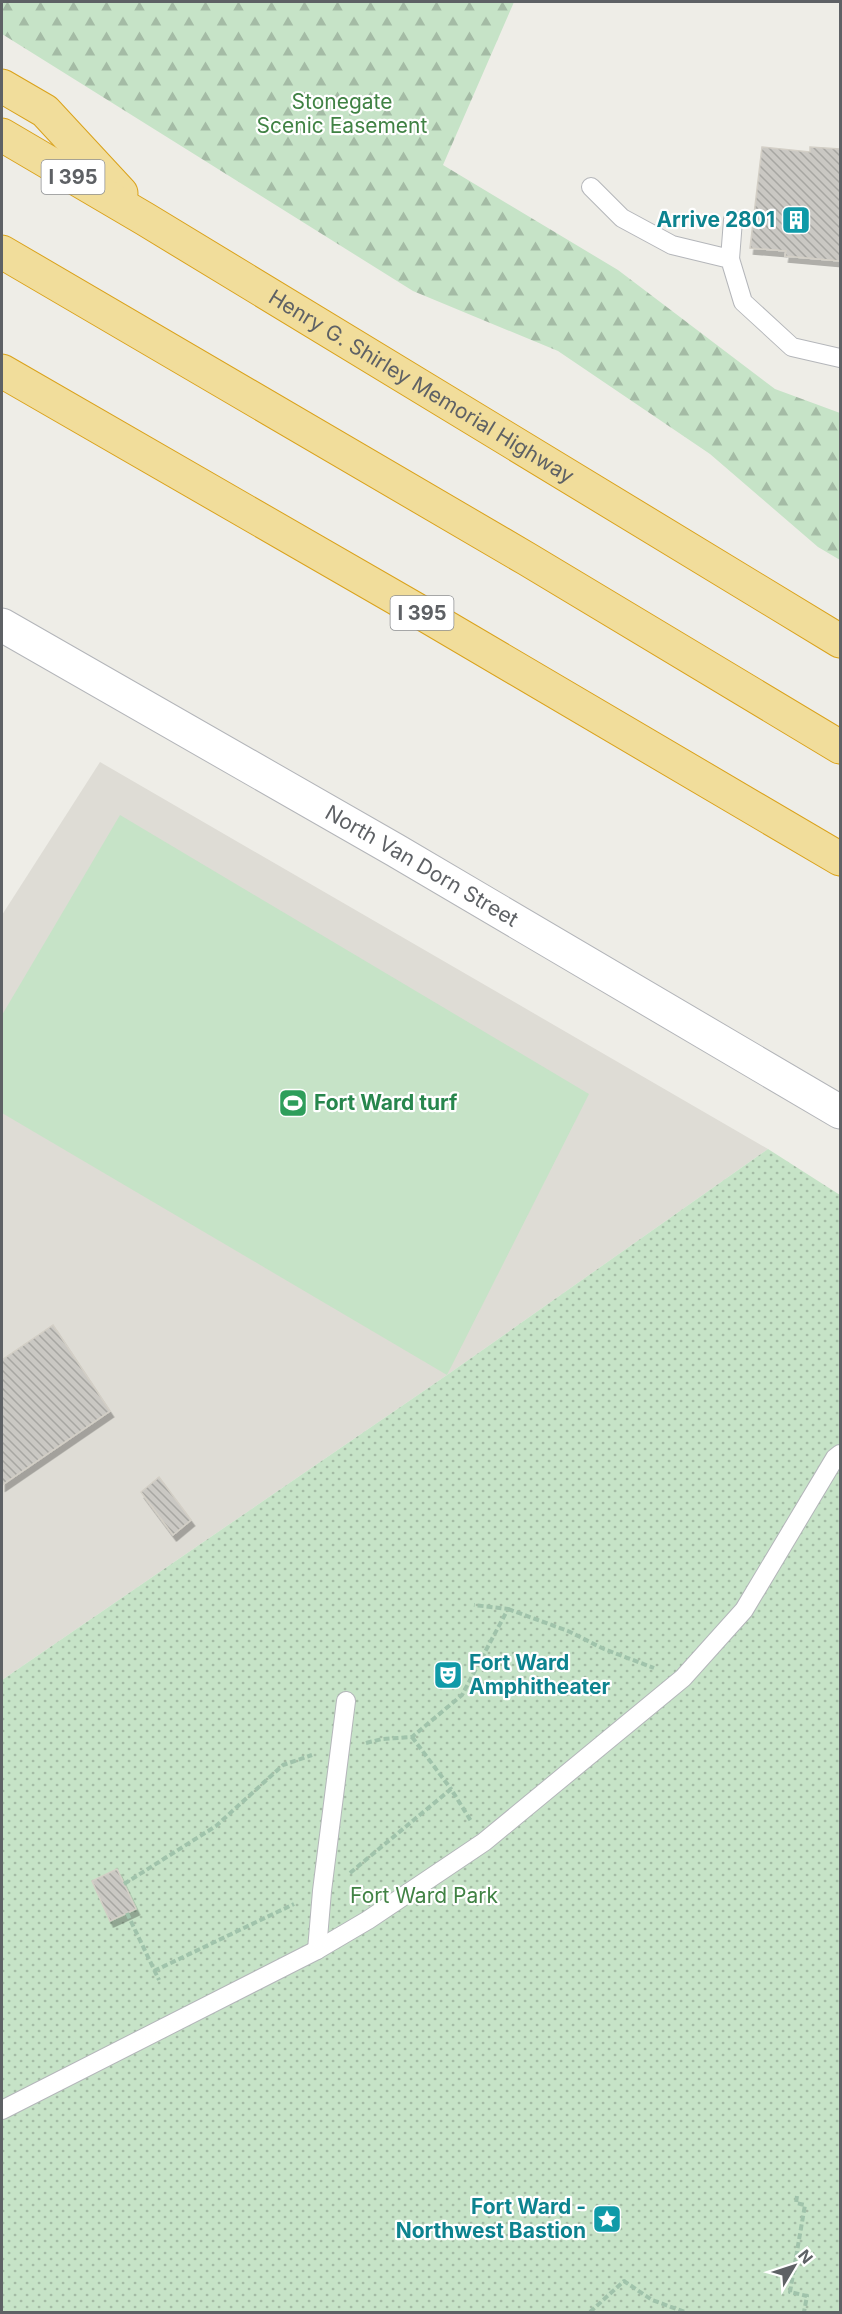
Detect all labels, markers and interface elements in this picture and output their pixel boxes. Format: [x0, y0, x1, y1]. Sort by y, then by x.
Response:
park label: Stonegate Scenic Easement [257, 89, 428, 138]
road number: I 395 [42, 160, 104, 194]
building icon: Arrive 2801 [780, 204, 812, 236]
place label: Arrive 2801 [656, 207, 775, 232]
street label: Henry G. Shirley Memorial Highway [264, 284, 579, 489]
road number: I 395 [390, 596, 454, 630]
street label: North Van Dorn Street [321, 800, 523, 932]
sports icon: Fort Ward turf [277, 1087, 309, 1119]
place label: Fort Ward turf [314, 1090, 458, 1115]
place label: Fort Ward Amphitheater [469, 1650, 611, 1699]
theatre icon: Fort Ward Amphitheater [432, 1659, 464, 1691]
park label: Fort Ward Park [350, 1883, 498, 1908]
place label: Fort Ward - Northwest Bastion [396, 2194, 586, 2243]
place icon: Fort Ward - Northwest Bastion [591, 2203, 623, 2235]
north arrow [764, 2236, 824, 2296]
text: N [794, 2246, 817, 2268]

